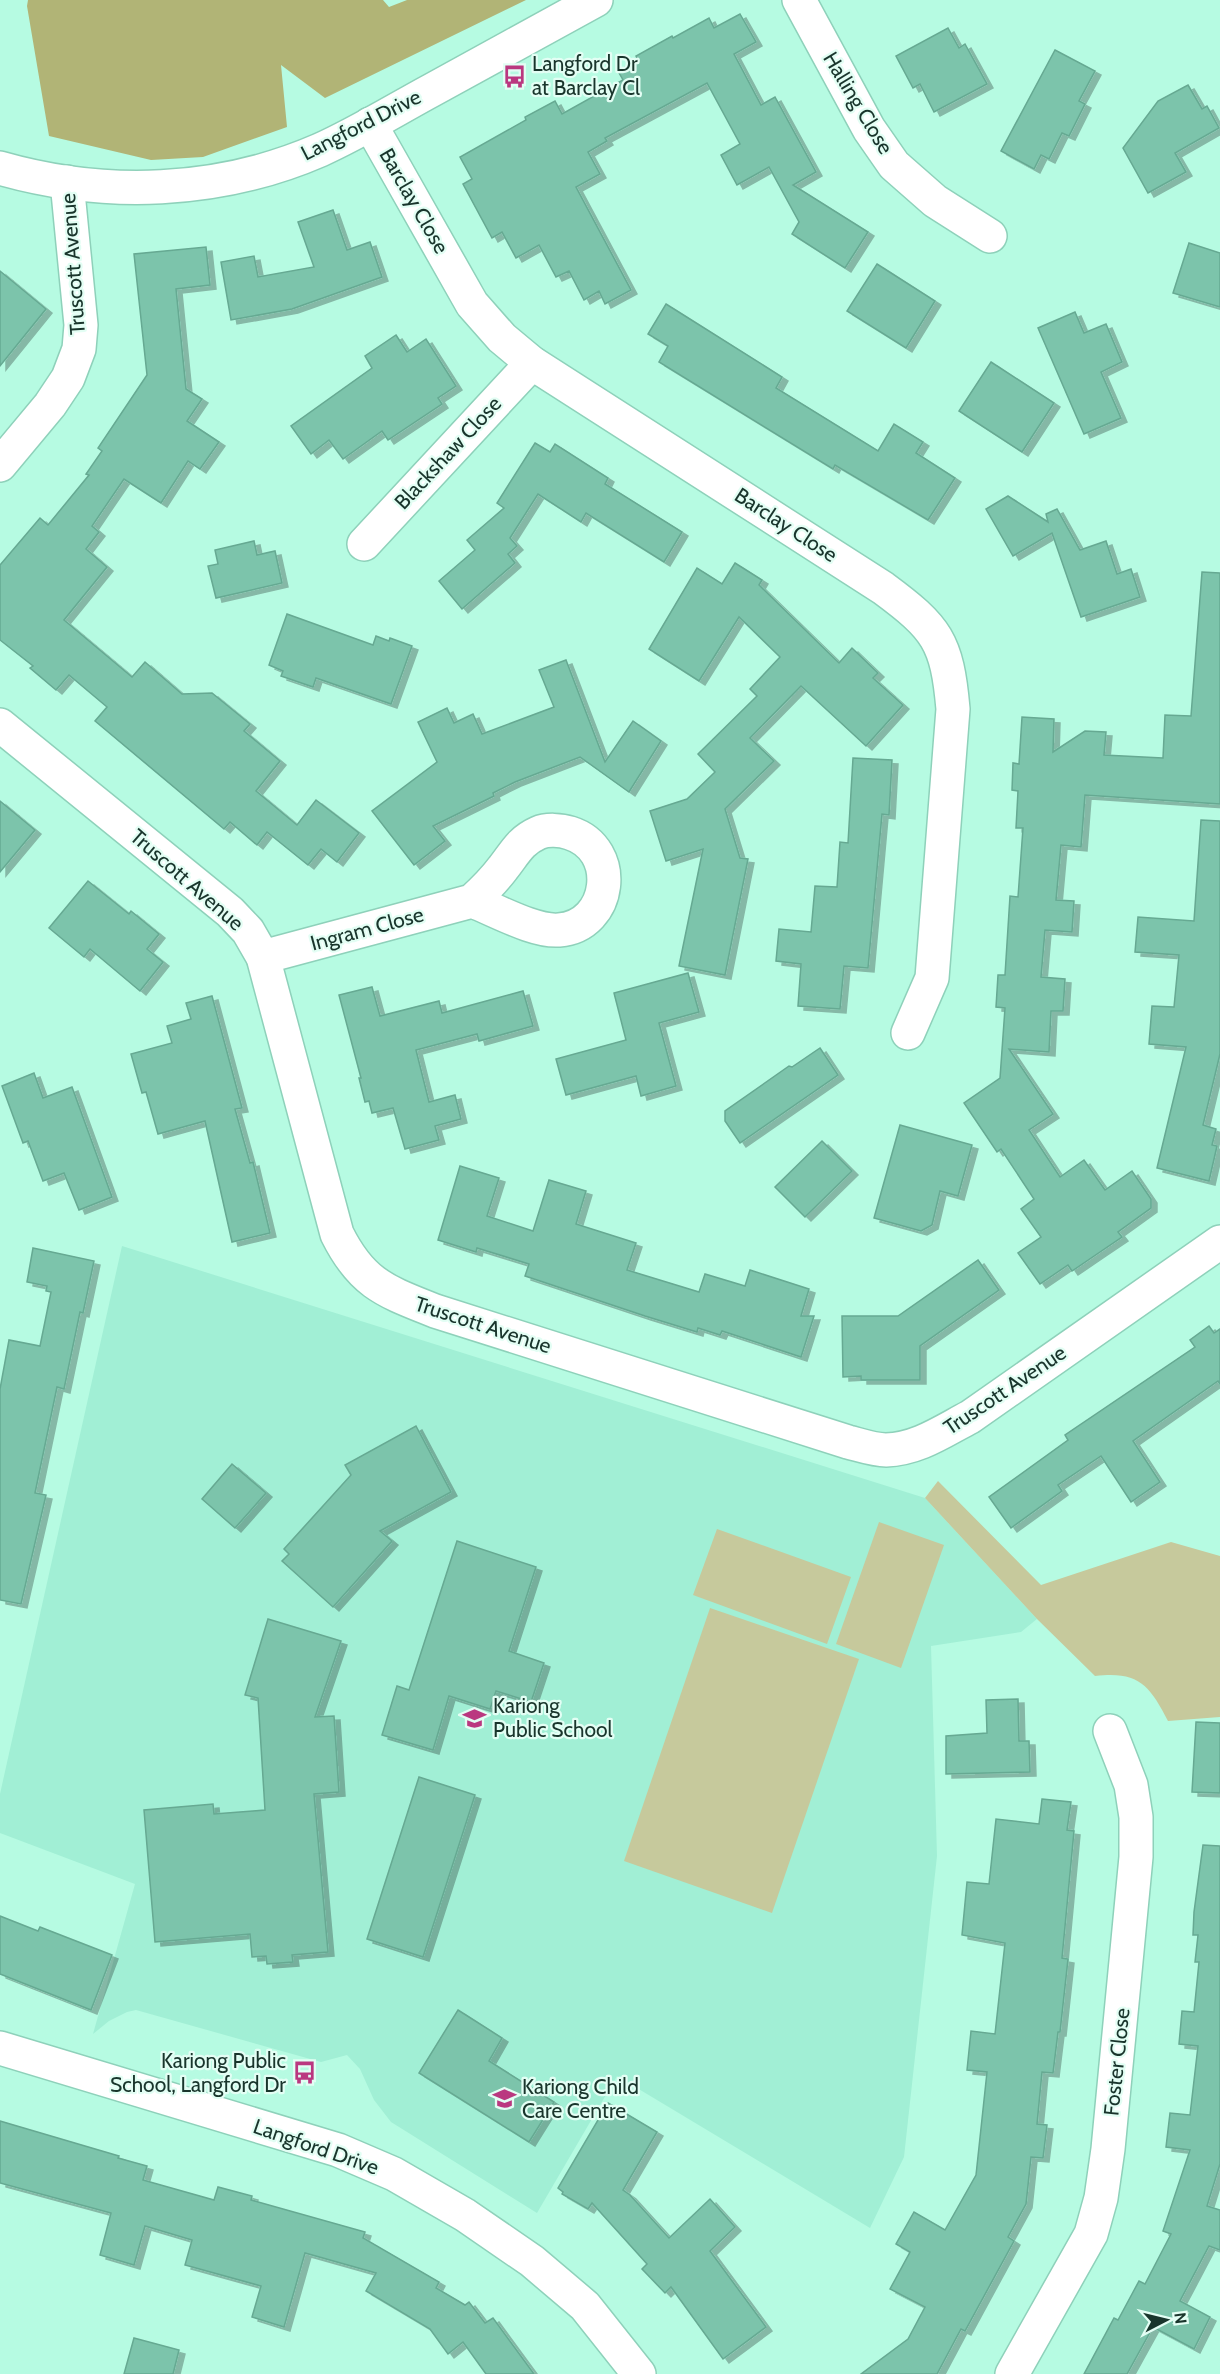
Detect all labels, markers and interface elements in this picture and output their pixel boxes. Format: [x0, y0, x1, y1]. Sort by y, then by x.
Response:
street label: Halling Close [818, 47, 899, 159]
place label: Langford Dr at Barclay Cl [532, 51, 640, 100]
bus stop icon: Langford Dr at Barclay Cl [501, 63, 527, 89]
street label: Langford Drive [297, 84, 425, 165]
street label: Barclay Close [374, 144, 455, 258]
street label: Truscott Avenue [55, 192, 90, 336]
street label: Blackshaw Close [389, 391, 506, 514]
street label: Barclay Close [730, 482, 842, 567]
street label: Truscott Avenue [126, 824, 249, 936]
street label: Ingram Close [308, 901, 426, 956]
street label: Truscott Avenue [412, 1291, 555, 1358]
street label: Truscott Avenue [939, 1339, 1071, 1440]
place label: Kariong Public School [493, 1693, 612, 1742]
school or university icon: Kariong Public School [462, 1705, 488, 1731]
street label: Foster Close [1098, 2007, 1135, 2117]
place label: Kariong Public School, Langford Dr [110, 2048, 286, 2097]
bus stop icon: Kariong Public School, Langford Dr [291, 2060, 317, 2086]
place label: Kariong Child Care Centre [522, 2074, 639, 2123]
school or university icon: Kariong Child Care Centre [491, 2086, 517, 2112]
street label: Langford Drive [250, 2113, 382, 2180]
north arrow [1136, 2290, 1196, 2350]
text: N [1170, 2311, 1191, 2325]

